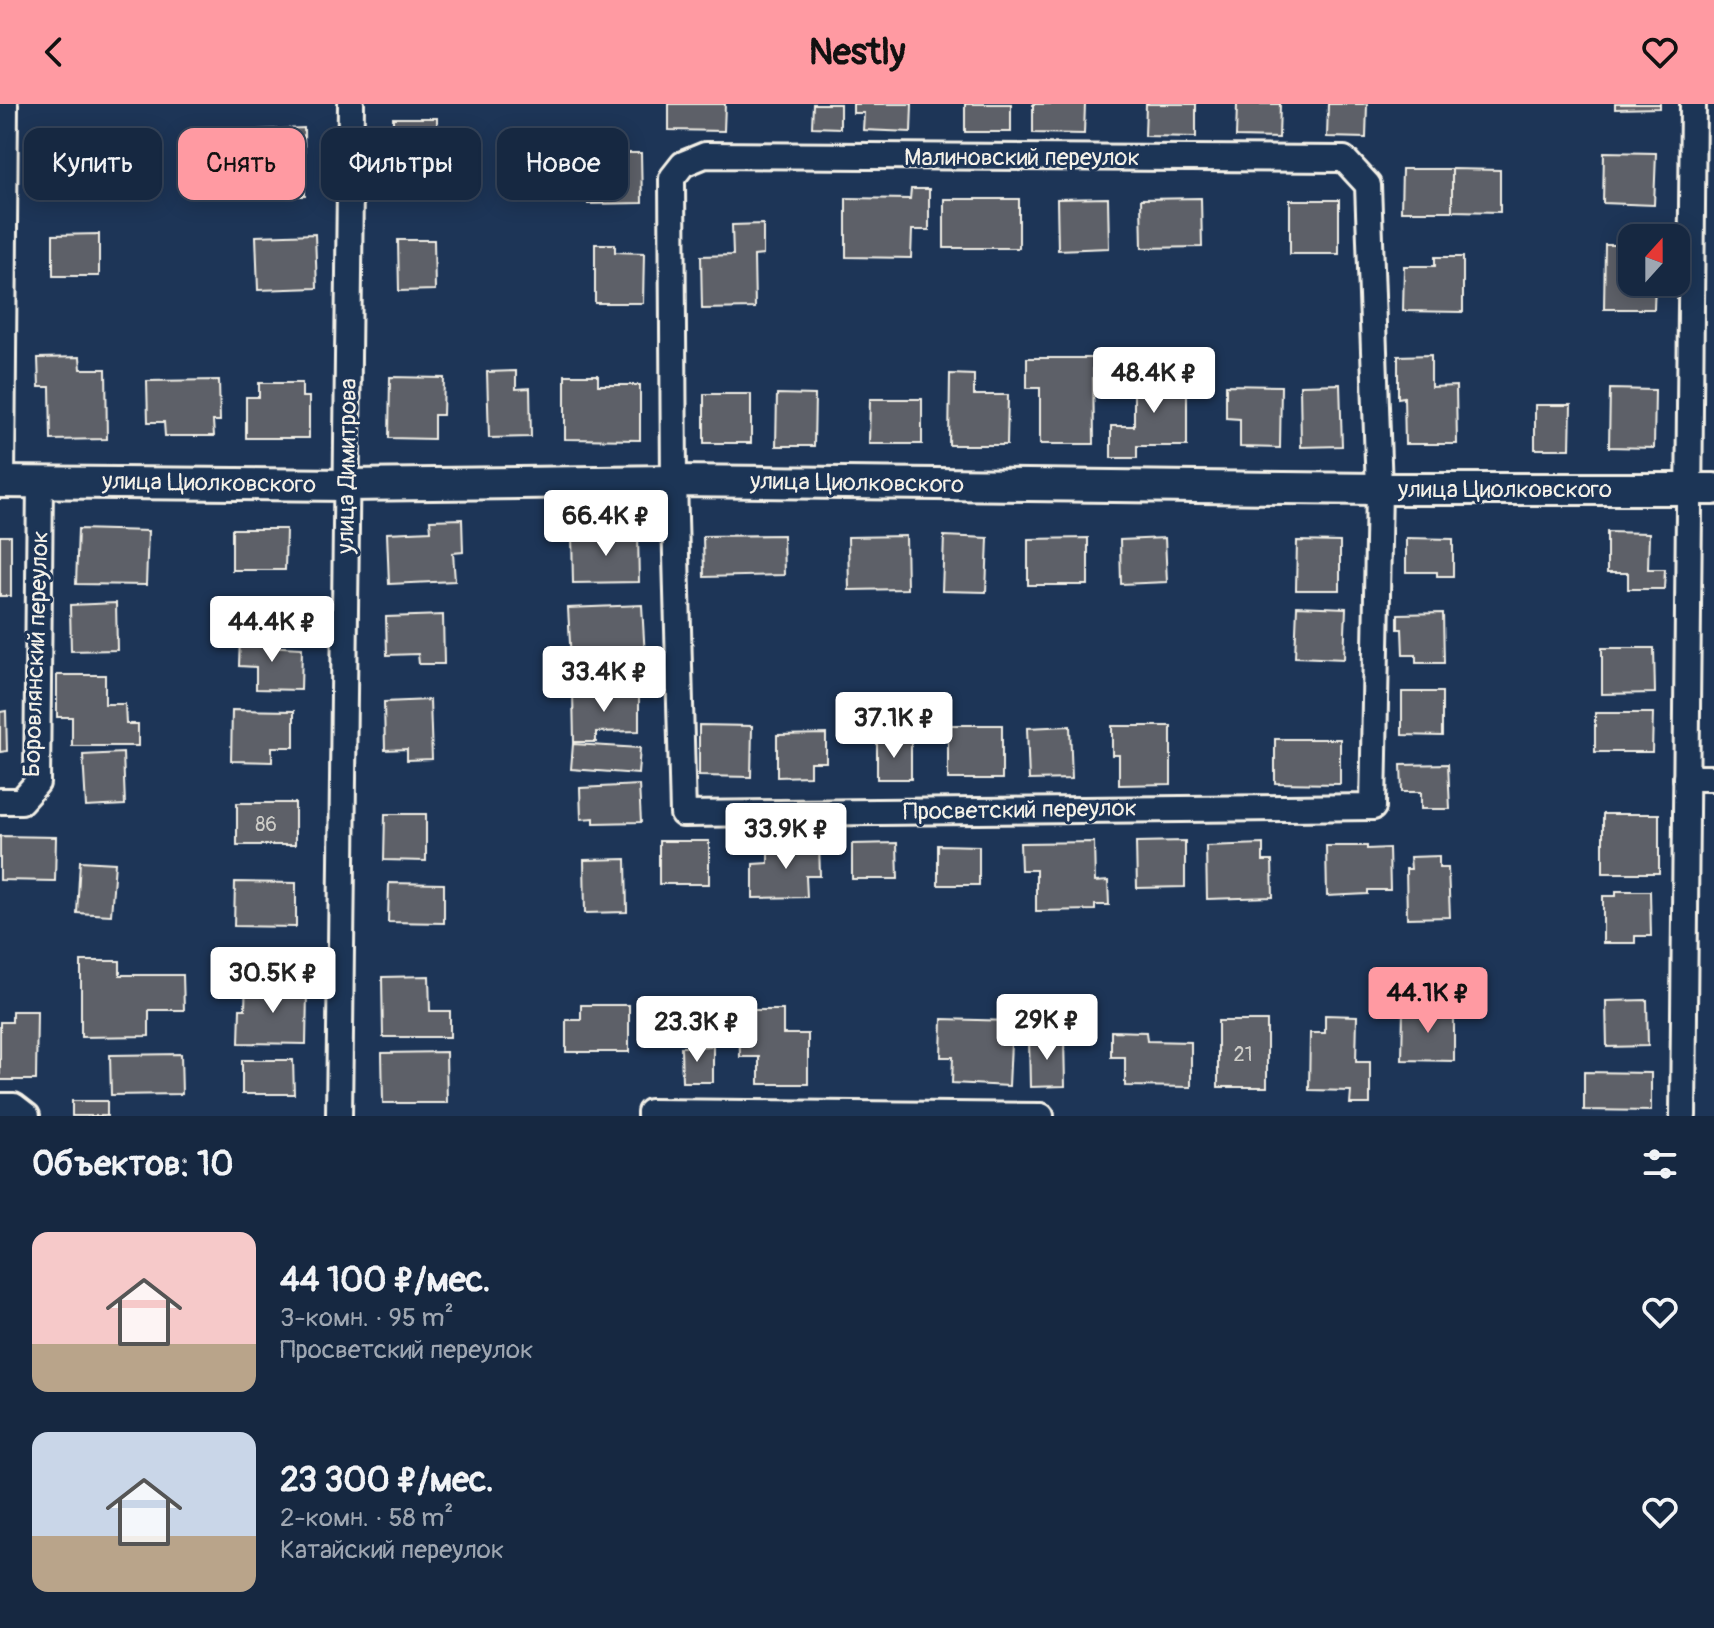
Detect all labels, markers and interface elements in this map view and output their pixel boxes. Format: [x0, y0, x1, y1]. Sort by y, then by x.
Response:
icon: back [32, 30, 76, 74]
text: Nestly [809, 30, 905, 75]
icon: heart [1638, 30, 1682, 74]
chip: Купить [24, 128, 162, 200]
chip: Снять [178, 128, 305, 200]
chip: Фильтры [321, 128, 481, 200]
chip: Новое [497, 128, 628, 200]
street label: Малиновский переулок [904, 143, 1140, 172]
north arrow [1618, 224, 1690, 296]
map controls [1618, 224, 1690, 296]
pin: 48.4K ₽ [1080, 347, 1228, 415]
text: 48.4K ₽ [1111, 357, 1197, 389]
street label: улица Димитрова [331, 378, 363, 555]
street label: улица Циолковского [101, 467, 316, 499]
street label: улица Циолковского [749, 467, 964, 499]
street label: улица Циолковского [1397, 475, 1612, 504]
pin: 66.4K ₽ [532, 490, 680, 558]
text: 66.4K ₽ [562, 500, 650, 532]
street label: Боровлянский переулок [17, 530, 55, 778]
pin: 44.4K ₽ [198, 596, 346, 664]
text: 44.4K ₽ [228, 606, 316, 638]
pin: 33.4K ₽ [530, 646, 678, 714]
text: 33.4K ₽ [561, 656, 647, 688]
pin: 37.1K ₽ [820, 692, 968, 760]
text: 37.1K ₽ [853, 702, 935, 734]
street label: Просветский переулок [903, 793, 1137, 827]
pin: 33.9K ₽ [712, 803, 860, 871]
house number: 86 [255, 812, 277, 837]
text: 33.9K ₽ [743, 813, 829, 845]
pin: 30.5K ₽ [199, 947, 347, 1015]
text: 30.5K ₽ [229, 957, 317, 989]
pin: 44.1K ₽ [1354, 967, 1502, 1035]
text: 44.1K ₽ [1387, 977, 1469, 1009]
pin: 29K ₽ [991, 994, 1103, 1062]
pin: 23.3K ₽ [623, 996, 771, 1064]
text: 29K ₽ [1015, 1004, 1079, 1036]
text: 23.3K ₽ [654, 1006, 740, 1038]
house number: 21 [1234, 1042, 1253, 1067]
icon: filters [1638, 1142, 1682, 1186]
text: Объектов: 10 [32, 1143, 233, 1186]
text: 44 100 ₽/мес. [280, 1259, 490, 1302]
icon: home [96, 1264, 192, 1360]
icon: heart [1638, 1290, 1682, 1334]
text: 3-комн. · 95 m² [280, 1302, 454, 1334]
text: Просветский переулок [280, 1334, 533, 1366]
text: 23 300 ₽/мес. [280, 1459, 494, 1502]
icon: home [96, 1464, 192, 1560]
icon: heart [1638, 1490, 1682, 1534]
text: 2-комн. · 58 m² [280, 1502, 453, 1534]
text: Катайский переулок [280, 1534, 504, 1566]

